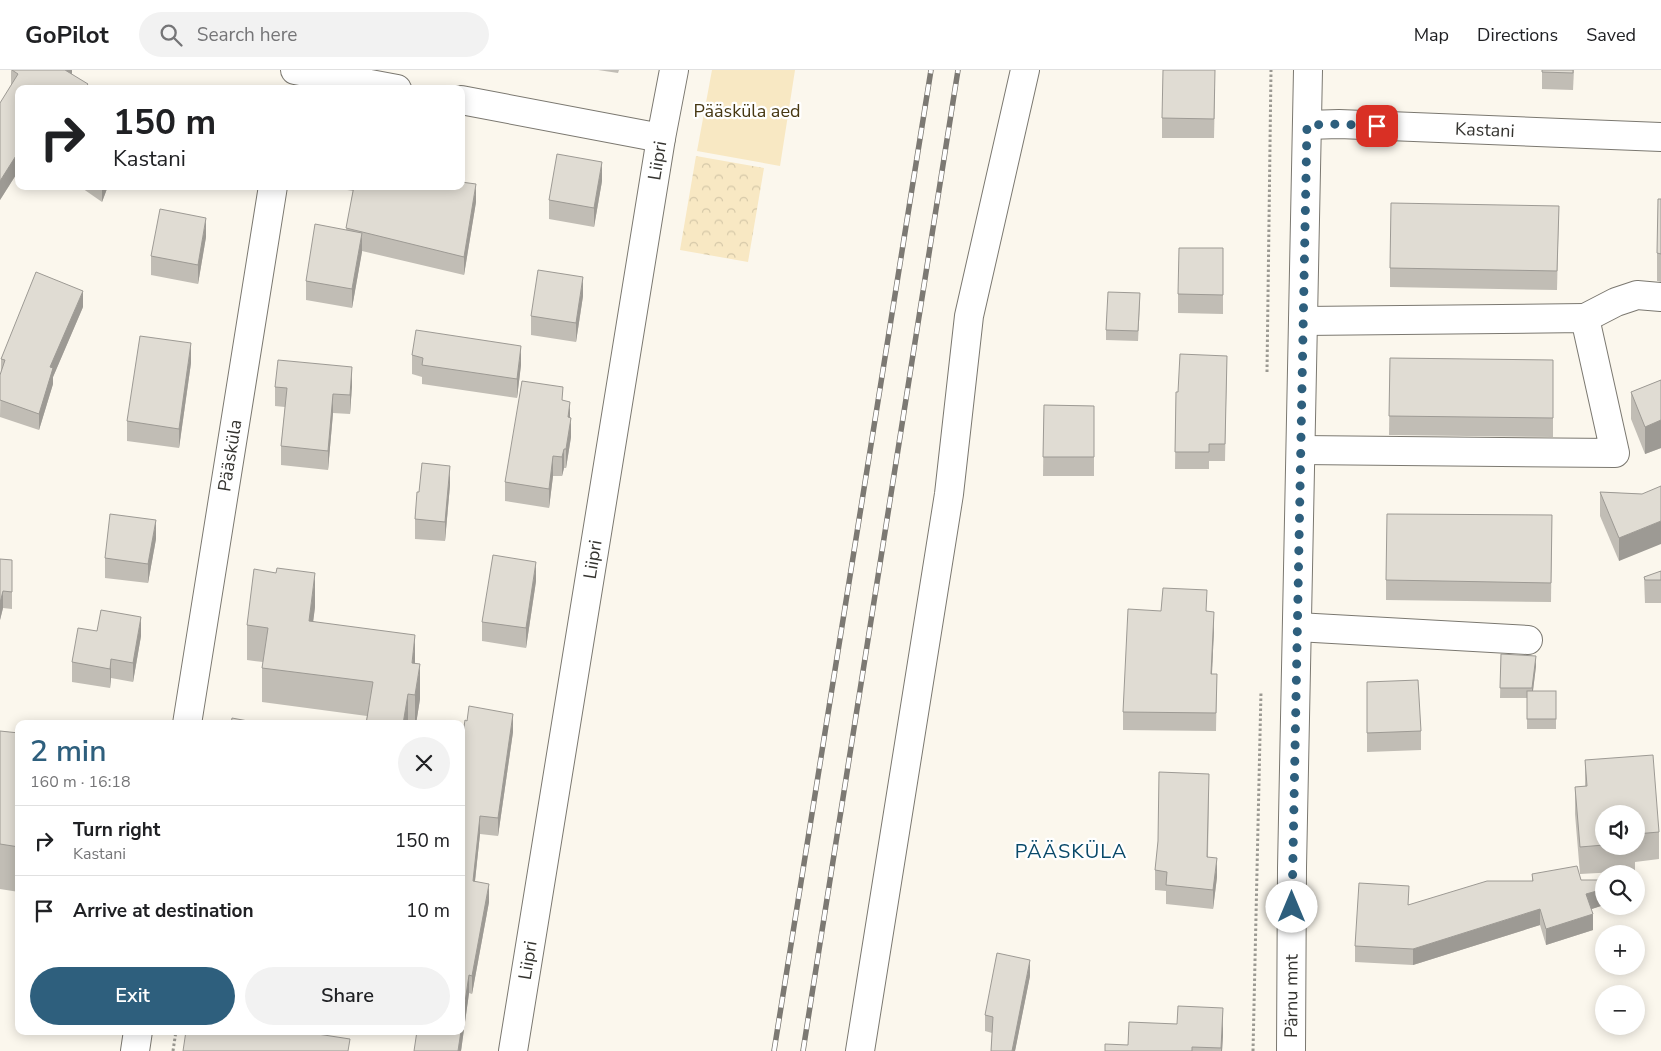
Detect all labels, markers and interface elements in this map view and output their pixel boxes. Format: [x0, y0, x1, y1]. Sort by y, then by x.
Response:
search box [139, 12, 489, 57]
text: GoPilot [25, 19, 109, 51]
icon: search [157, 21, 185, 49]
text: Search here [197, 22, 297, 48]
text: Map [1414, 23, 1449, 47]
text: Directions [1477, 23, 1558, 47]
text: Saved [1586, 23, 1636, 47]
text: 150 m [113, 99, 216, 146]
park label: Pääsküla aed [694, 99, 800, 123]
icon: right [30, 105, 95, 170]
pin [1356, 105, 1398, 147]
icon: arrive [1363, 112, 1391, 140]
street label: Kastani [1455, 117, 1515, 143]
street label: Liipri [642, 139, 672, 182]
text: Kastani [113, 144, 186, 174]
street label: Pääsküla [212, 418, 248, 493]
street label: Liipri [578, 538, 608, 581]
text: 2 min [30, 731, 106, 772]
button: close [398, 737, 450, 789]
text: 160 m · 16:18 [30, 771, 131, 793]
map controls [1595, 805, 1645, 1035]
button: sound [1595, 805, 1645, 855]
text: Turn right [73, 817, 160, 843]
icon: right [30, 827, 58, 855]
text: 150 m [395, 828, 450, 854]
district label: PÄÄSKÜLA [1015, 838, 1127, 865]
text: Kastani [73, 843, 126, 865]
button: search [1595, 865, 1645, 915]
position arrow [1265, 880, 1317, 932]
icon: arrive [30, 897, 58, 925]
text: Arrive at destination [73, 898, 254, 924]
text: 10 m [406, 898, 450, 924]
button: + [1595, 925, 1645, 975]
street label: Liipri [513, 939, 543, 982]
street label: Pärnu mnt [1279, 953, 1304, 1038]
button: Exit [30, 967, 235, 1025]
button: Share [245, 967, 450, 1025]
button: − [1595, 985, 1645, 1035]

